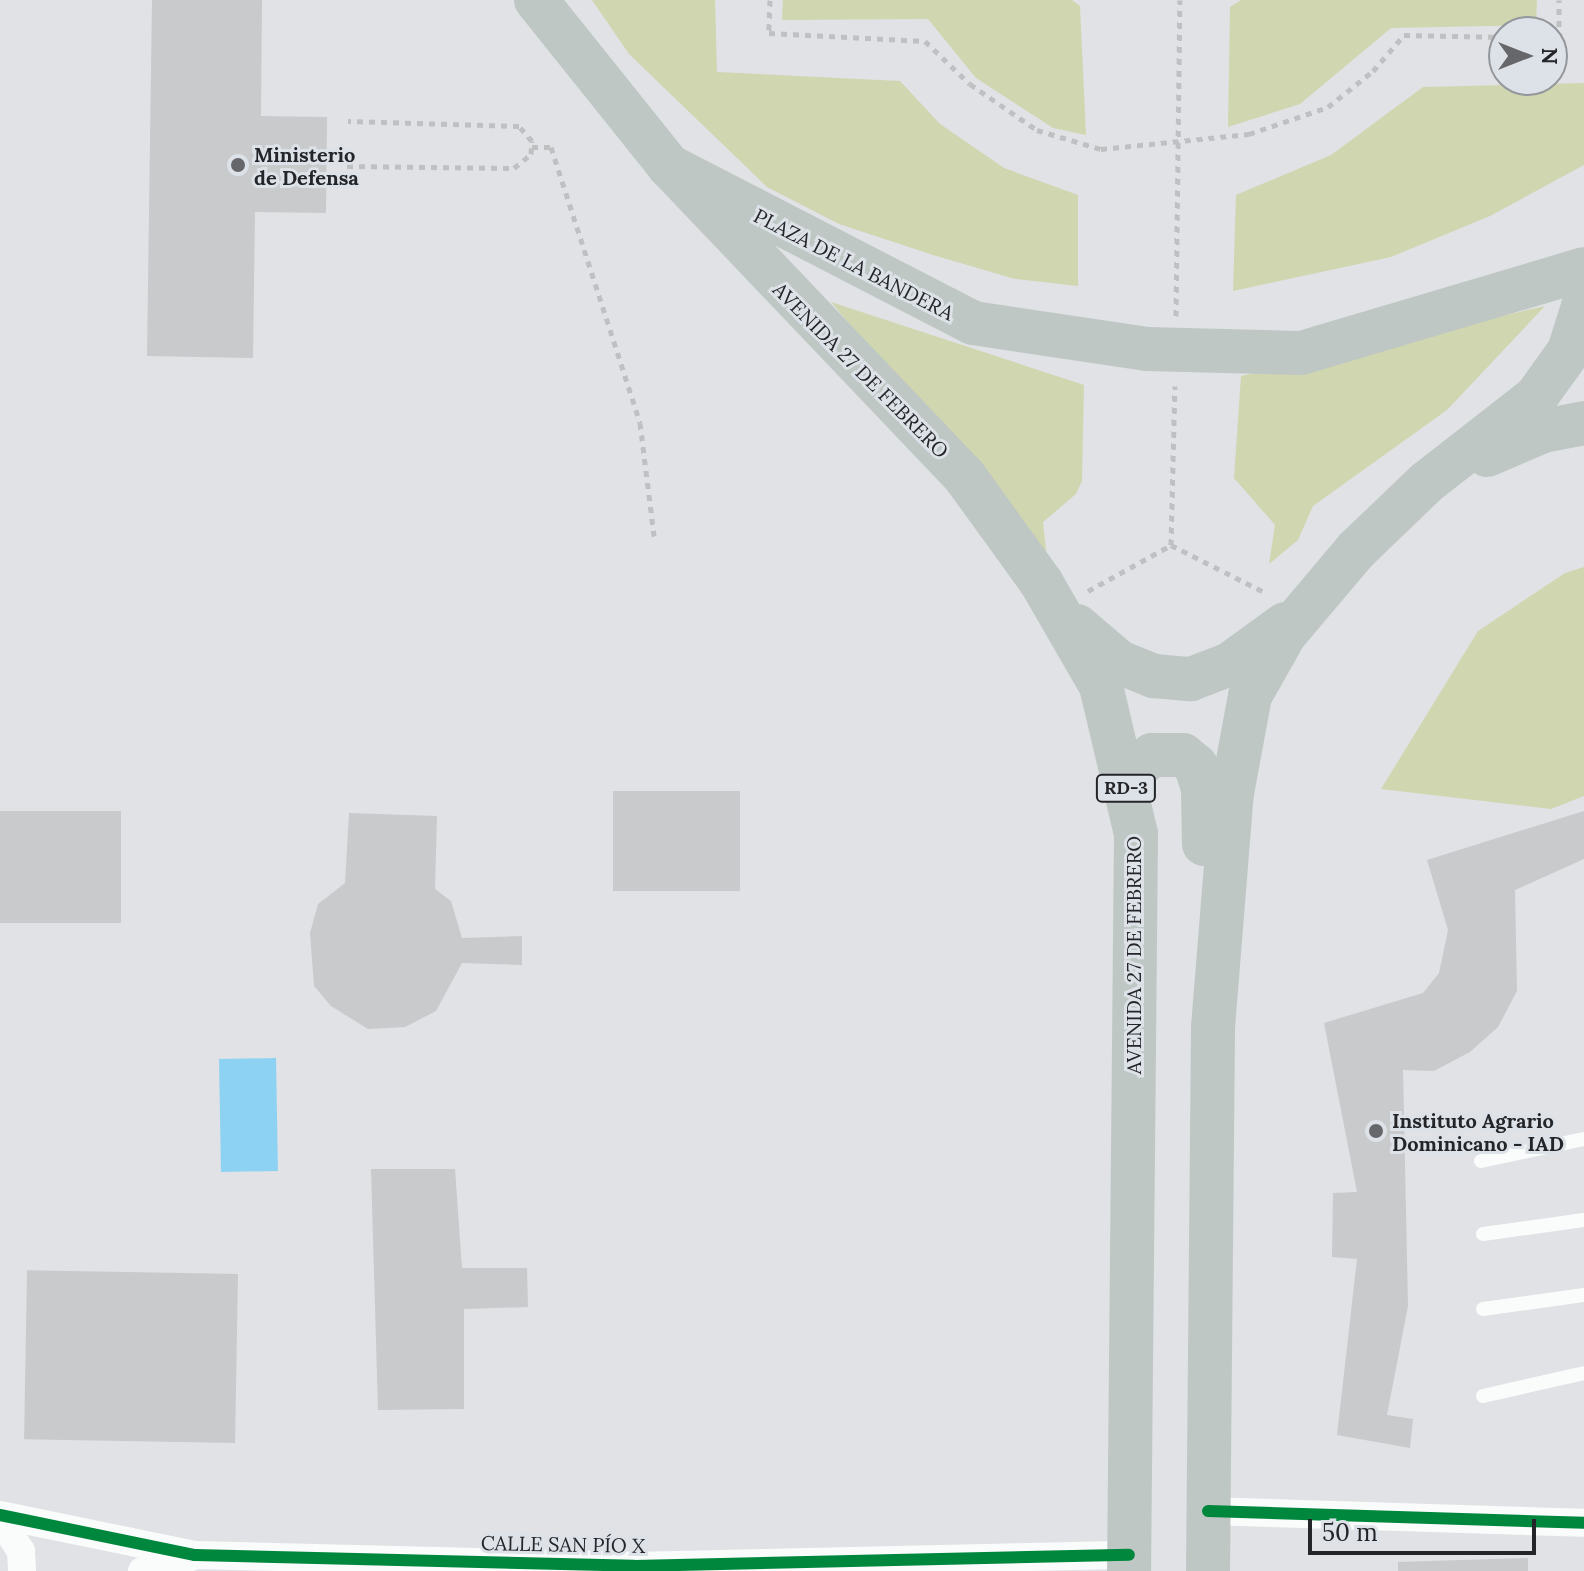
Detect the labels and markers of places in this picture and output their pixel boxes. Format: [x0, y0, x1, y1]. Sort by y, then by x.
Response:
place label: Ministerio de Defensa [254, 142, 359, 189]
marker: Ministerio de Defensa [229, 156, 247, 174]
place label: Instituto Agrario Dominicano - IAD [1392, 1108, 1564, 1155]
marker: Instituto Agrario Dominicano - IAD [1367, 1122, 1385, 1140]

